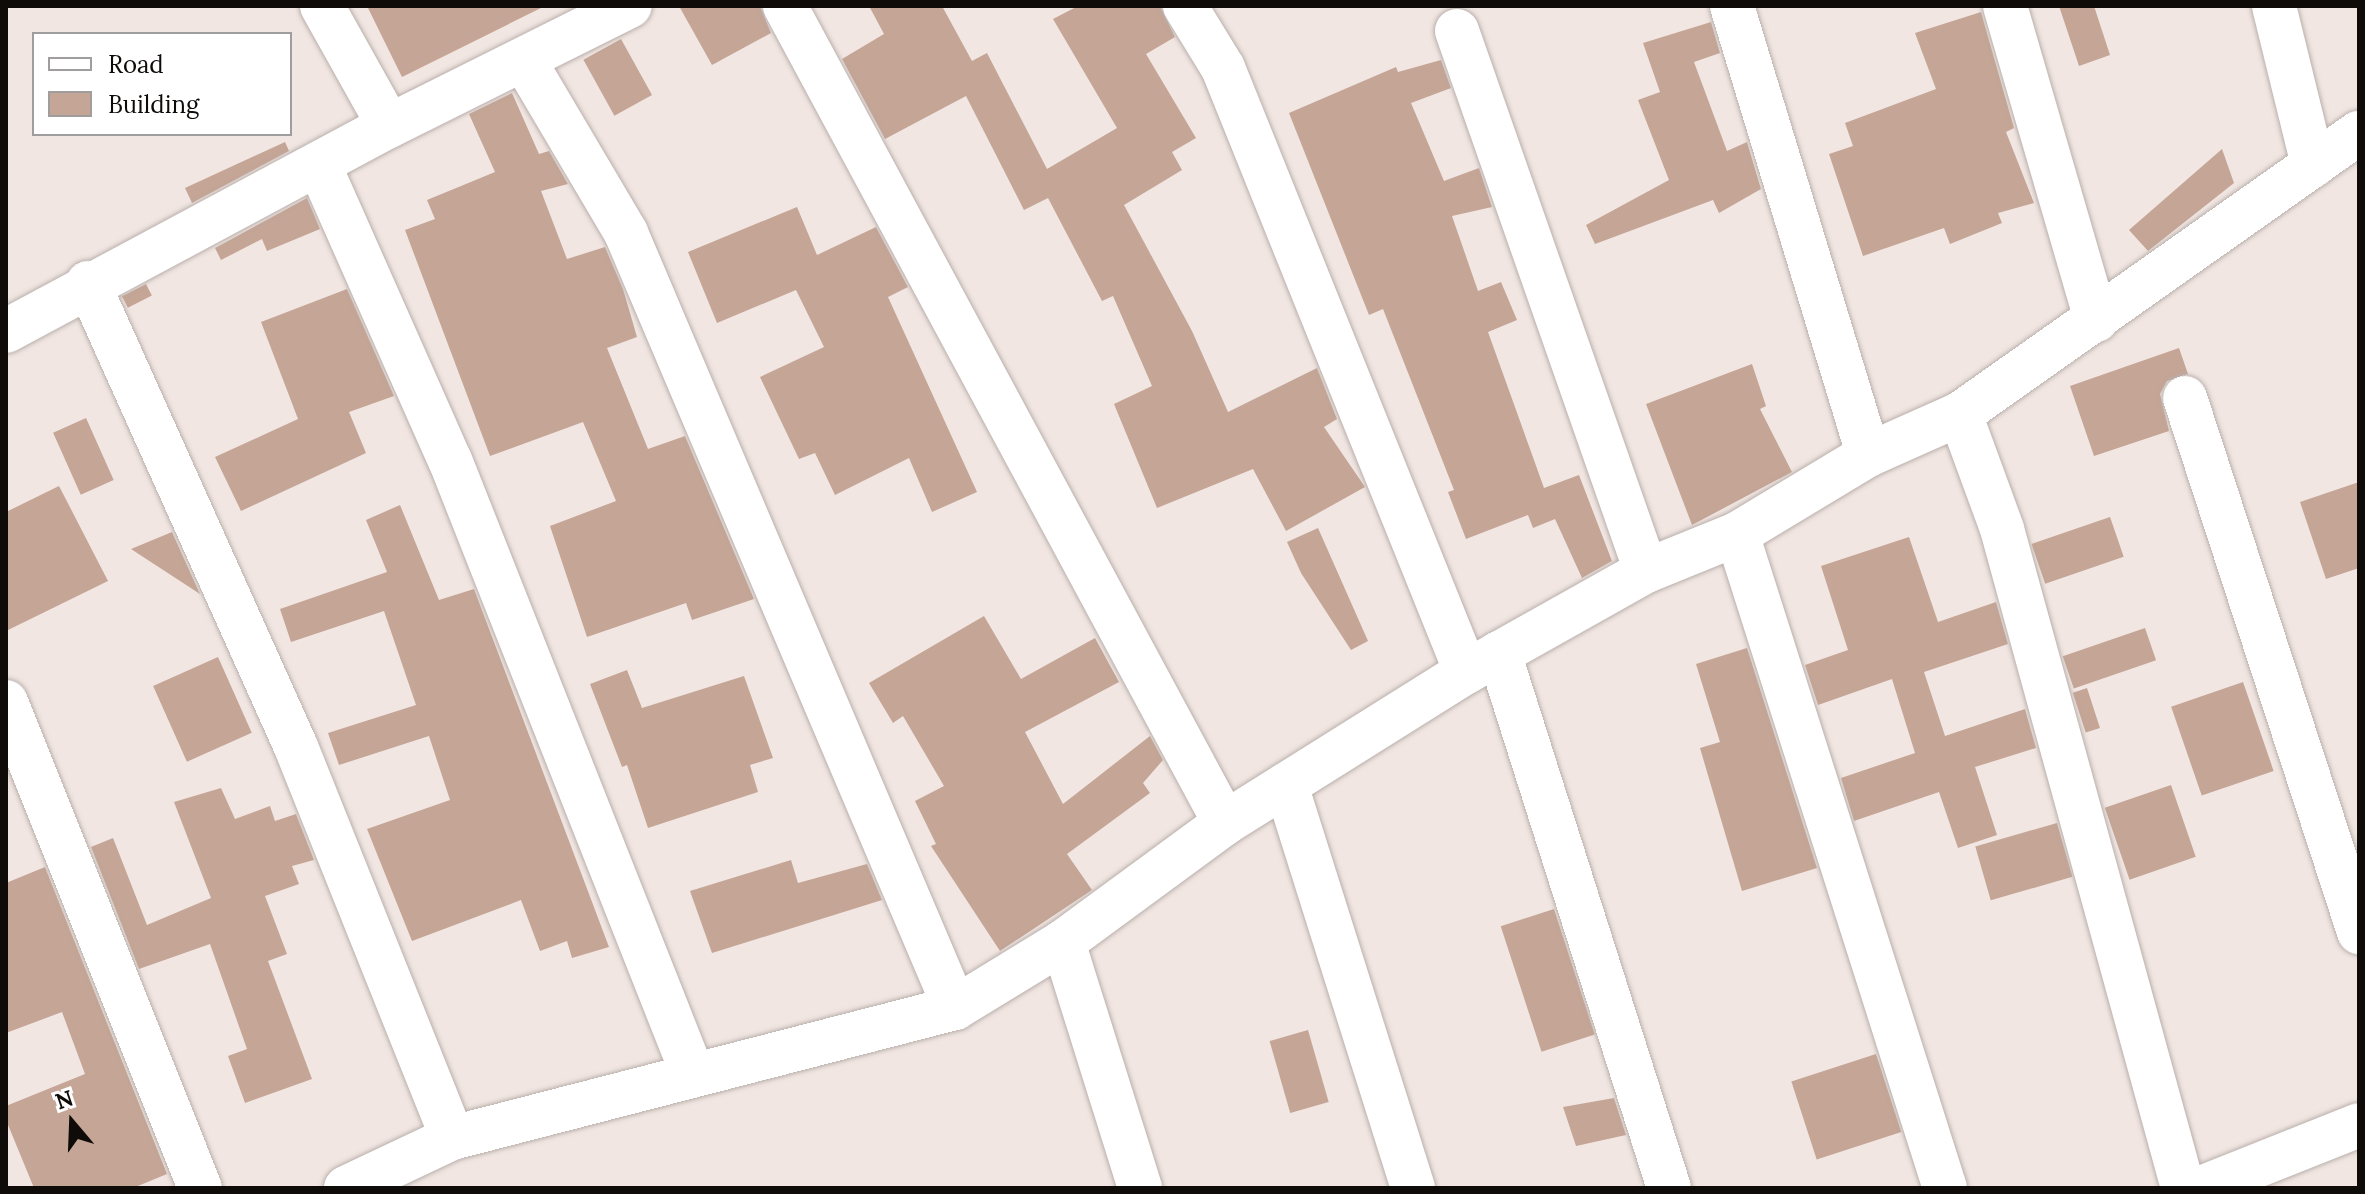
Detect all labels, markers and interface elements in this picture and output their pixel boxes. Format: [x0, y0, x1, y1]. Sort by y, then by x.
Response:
legend [32, 32, 292, 136]
text: Road [108, 49, 164, 80]
text: Building [108, 89, 199, 120]
north arrow [32, 1082, 112, 1162]
text: N [52, 1083, 77, 1115]

